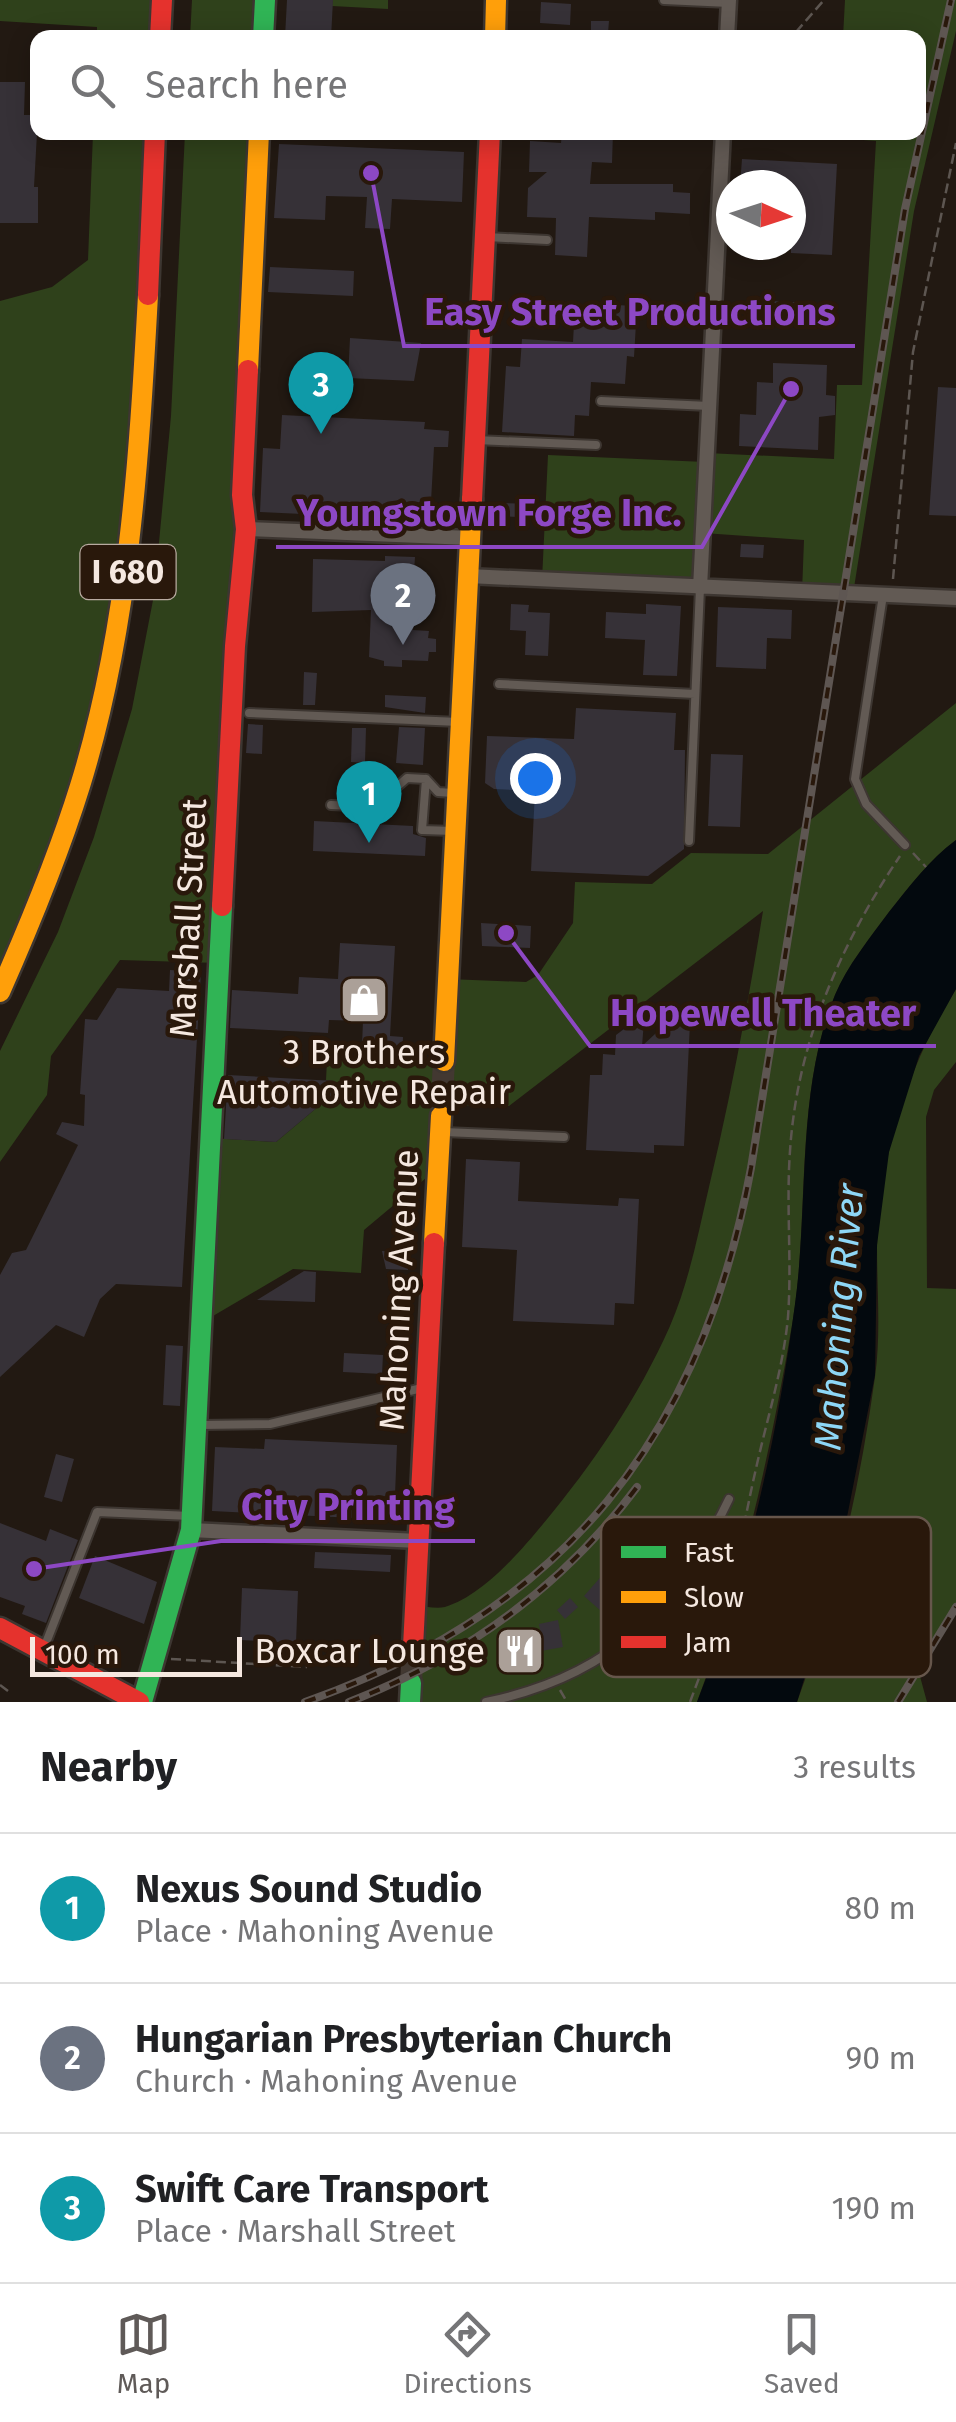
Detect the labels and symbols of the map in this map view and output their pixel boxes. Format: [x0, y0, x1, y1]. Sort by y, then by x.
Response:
north arrow [716, 170, 806, 260]
callout: Easy Street Productions [404, 278, 855, 346]
text: Easy Street Productions [424, 289, 836, 335]
pin: 3 [288, 352, 354, 434]
callout: Youngstown Forge Inc. [276, 479, 702, 547]
text: Youngstown Forge Inc. [295, 490, 682, 536]
road number: I 680 [80, 545, 176, 599]
pin: 2 [370, 562, 436, 645]
your location [510, 753, 561, 804]
pin: 1 [336, 760, 402, 843]
street label: Marshall Street [161, 797, 215, 1039]
shop icon: 3 Brothers Automotive Repair [338, 974, 390, 1026]
callout: Hopewell Theater [590, 978, 936, 1046]
text: Hopewell Theater [610, 990, 917, 1036]
place label: 3 Brothers Automotive Repair [217, 1031, 511, 1113]
street label: Mahoning Avenue [371, 1148, 427, 1432]
water label: Mahoning River [804, 1180, 874, 1452]
callout: City Printing [221, 1473, 475, 1541]
text: City Printing [241, 1484, 455, 1530]
legend [601, 1517, 931, 1677]
text: Fast [684, 1536, 735, 1569]
text: Slow [684, 1581, 744, 1614]
restaurant icon: Boxcar Lounge [494, 1625, 546, 1677]
text: Jam [684, 1626, 732, 1659]
place label: Boxcar Lounge [254, 1630, 485, 1672]
scale bar [30, 1632, 242, 1676]

